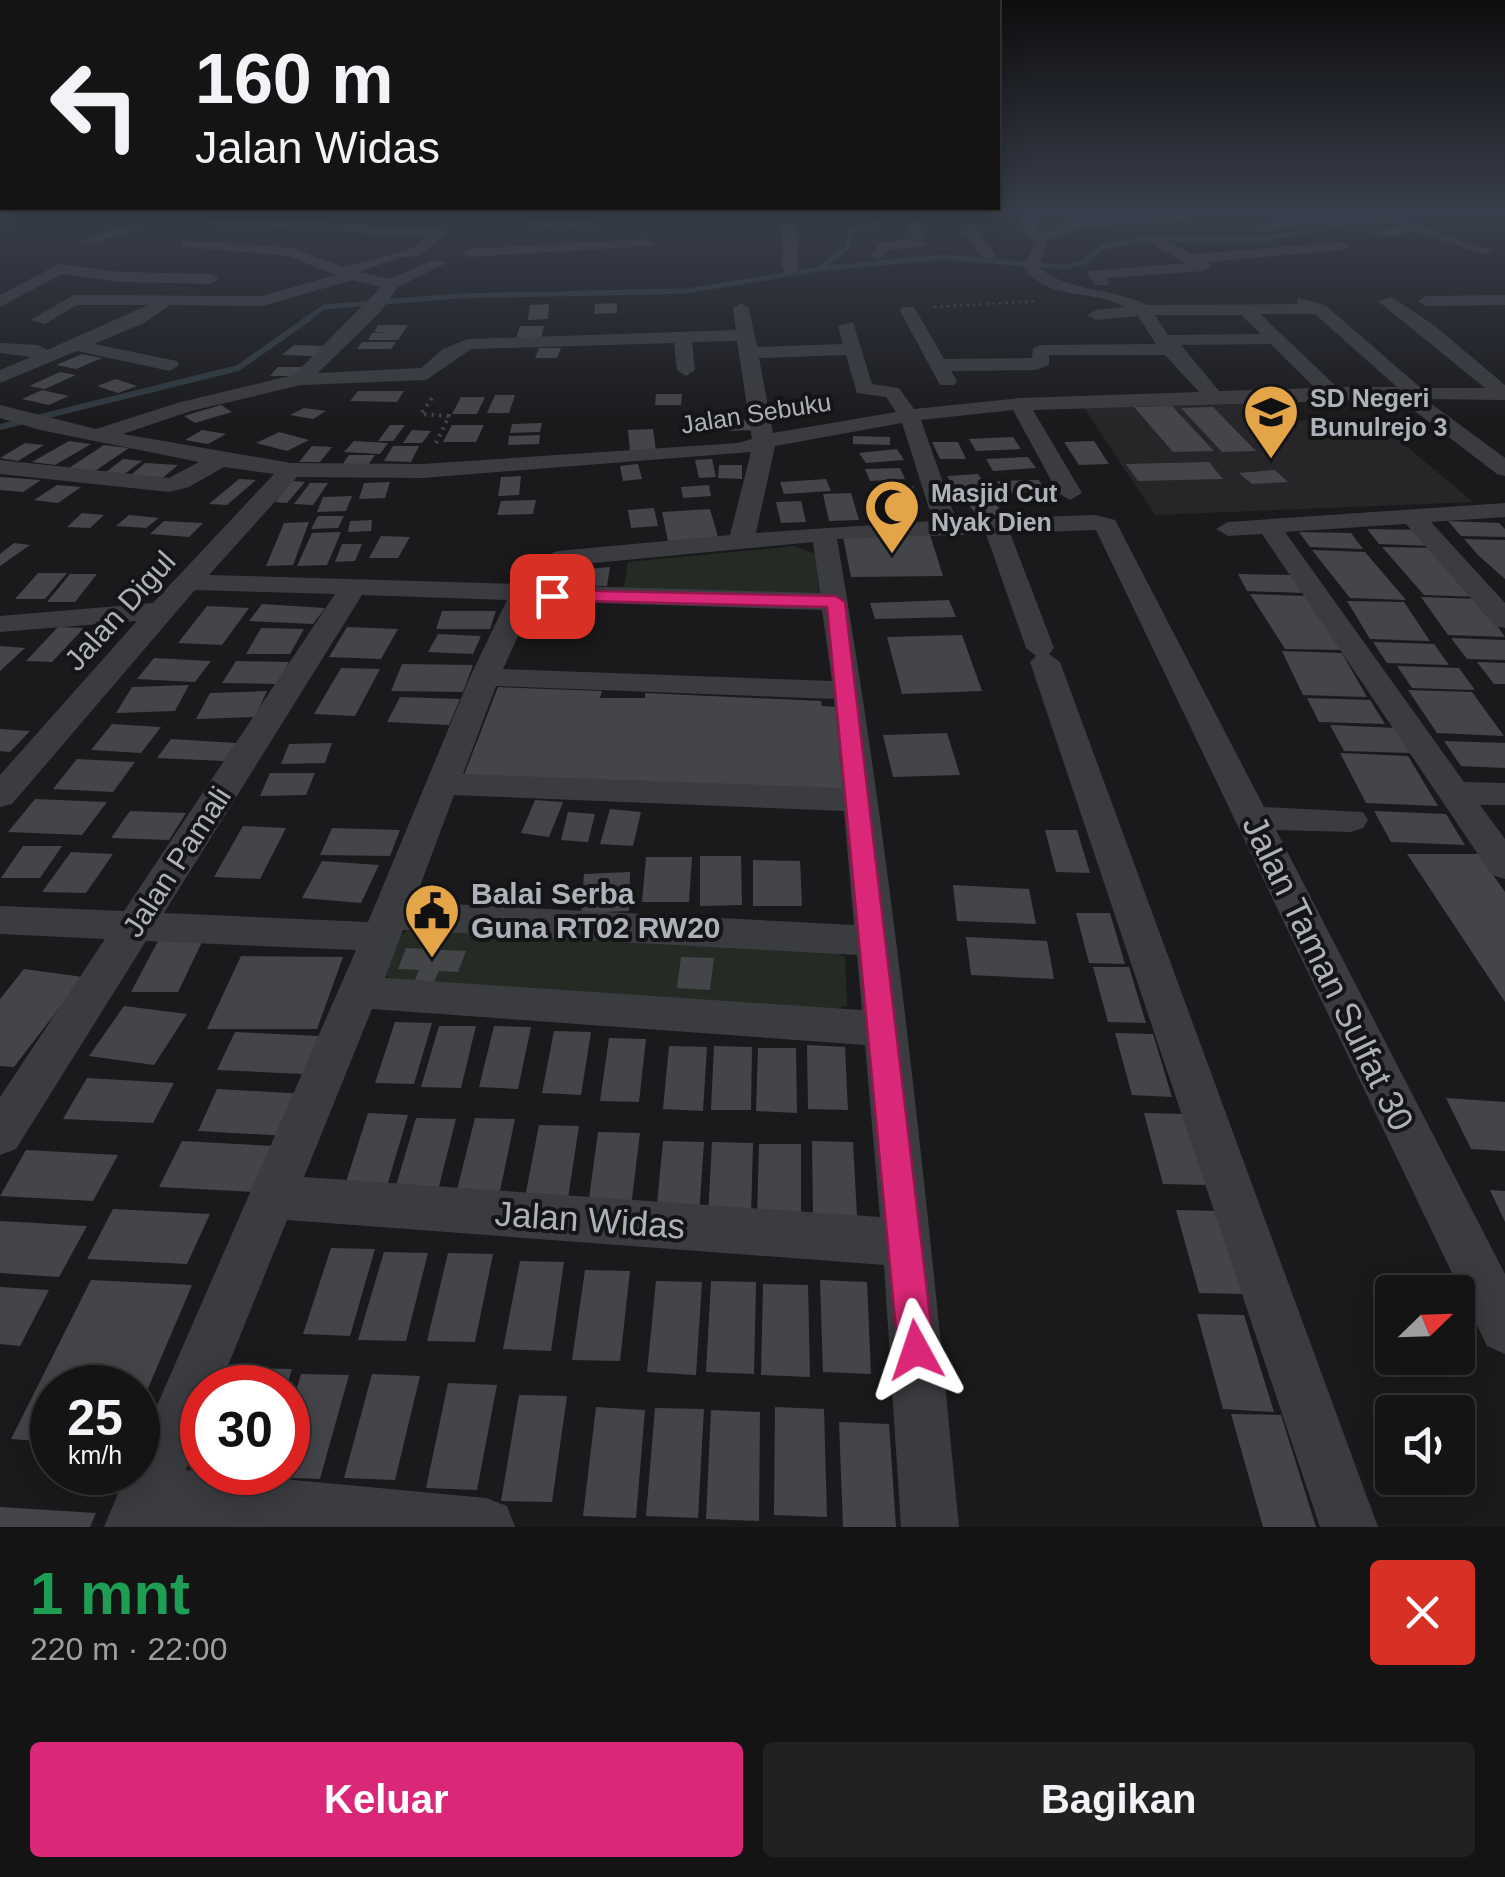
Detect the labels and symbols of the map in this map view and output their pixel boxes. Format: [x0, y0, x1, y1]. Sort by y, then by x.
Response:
school or university icon: SD Negeri Bunulrejo 3 [1241, 382, 1301, 461]
place label: SD Negeri Bunulrejo 3 [1310, 384, 1448, 441]
street label: Jalan Sebuku [679, 387, 833, 439]
mosque icon: Masjid Cut Nyak Dien [862, 477, 922, 556]
place label: Masjid Cut Nyak Dien [931, 479, 1058, 536]
street label: Jalan Digul [58, 544, 182, 677]
pin [510, 554, 595, 639]
street label: Jalan Pamali [116, 781, 237, 943]
street label: Jalan Taman Sulfat 30 [1235, 809, 1422, 1137]
place label: Balai Serba Guna RT02 RW20 [471, 877, 721, 944]
public building icon: Balai Serba Guna RT02 RW20 [402, 881, 462, 960]
street label: Jalan Widas [494, 1193, 686, 1246]
north arrow [1375, 1275, 1475, 1375]
position arrow [864, 1298, 968, 1402]
speed limit sign: 30 [180, 1365, 310, 1495]

